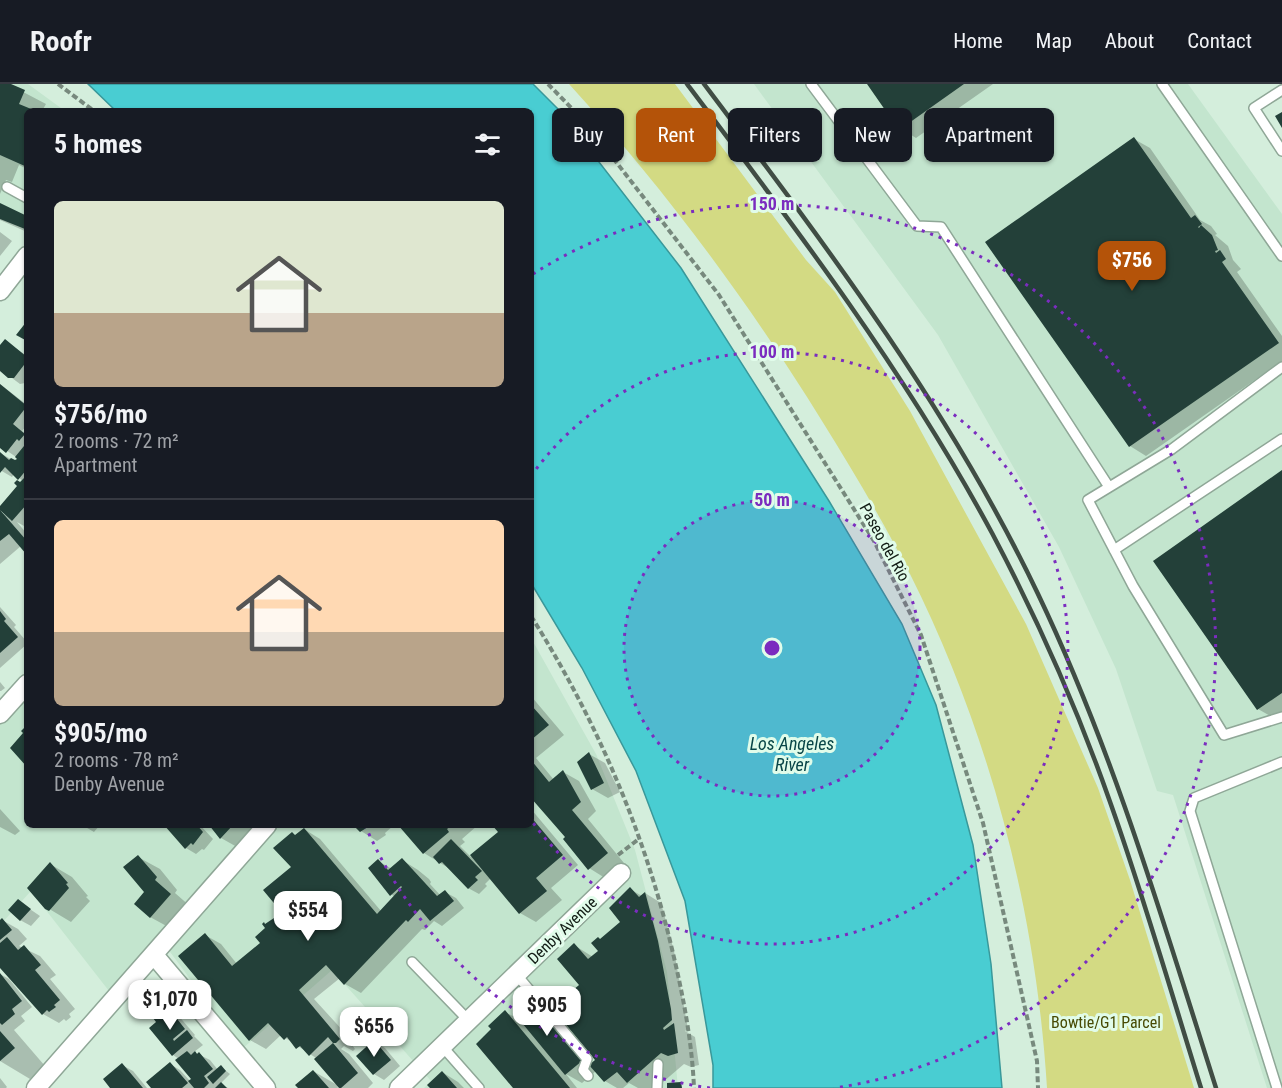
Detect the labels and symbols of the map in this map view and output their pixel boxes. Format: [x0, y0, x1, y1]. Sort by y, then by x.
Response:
text: 150 m [750, 193, 794, 214]
pin: $756 [1096, 241, 1168, 292]
text: 100 m [750, 341, 794, 362]
text: 50 m [754, 489, 790, 510]
street label: Paseo del Rio [855, 500, 914, 584]
centre of rings [762, 638, 782, 658]
water label: Los Angeles River [750, 733, 834, 775]
pin: $554 [272, 891, 344, 942]
street label: Denby Avenue [524, 893, 601, 968]
pin: $1,070 [121, 980, 219, 1031]
pin: $905 [511, 986, 583, 1037]
pin: $656 [338, 1007, 410, 1058]
park label: Bowtie/G1 Parcel [1051, 1013, 1161, 1032]

